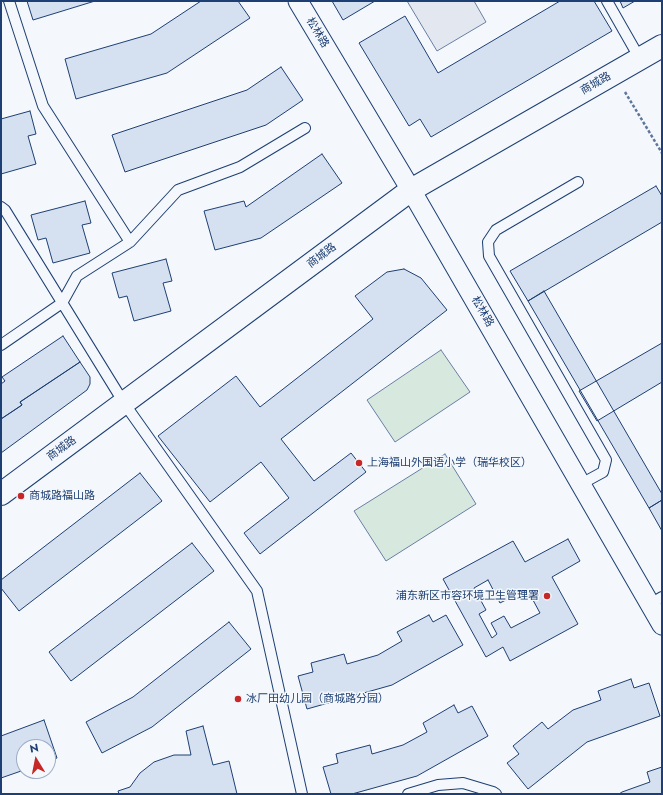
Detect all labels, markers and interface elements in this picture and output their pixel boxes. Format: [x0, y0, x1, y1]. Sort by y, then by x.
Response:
street label: 松林路 [303, 15, 331, 51]
street label: 商城路 [578, 70, 614, 98]
street label: 商城路 [305, 241, 339, 271]
street label: 松林路 [468, 294, 496, 330]
street label: 商城路 [45, 434, 79, 464]
place label: 上海福山外国语小学（瑞华校区） [367, 456, 532, 470]
marker: 上海福山外国语小学（瑞华校区） [354, 458, 364, 468]
place label: 商城路福山路 [29, 489, 95, 503]
marker: 商城路福山路 [16, 491, 26, 501]
place label: 浦东新区市容环境卫生管理署 [396, 589, 539, 603]
marker: 浦东新区市容环境卫生管理署 [542, 591, 552, 601]
place label: 冰厂田幼儿园（商城路分园） [246, 692, 389, 706]
marker: 冰厂田幼儿园（商城路分园） [233, 694, 243, 704]
north arrow [16, 739, 56, 779]
text: N [28, 740, 40, 757]

